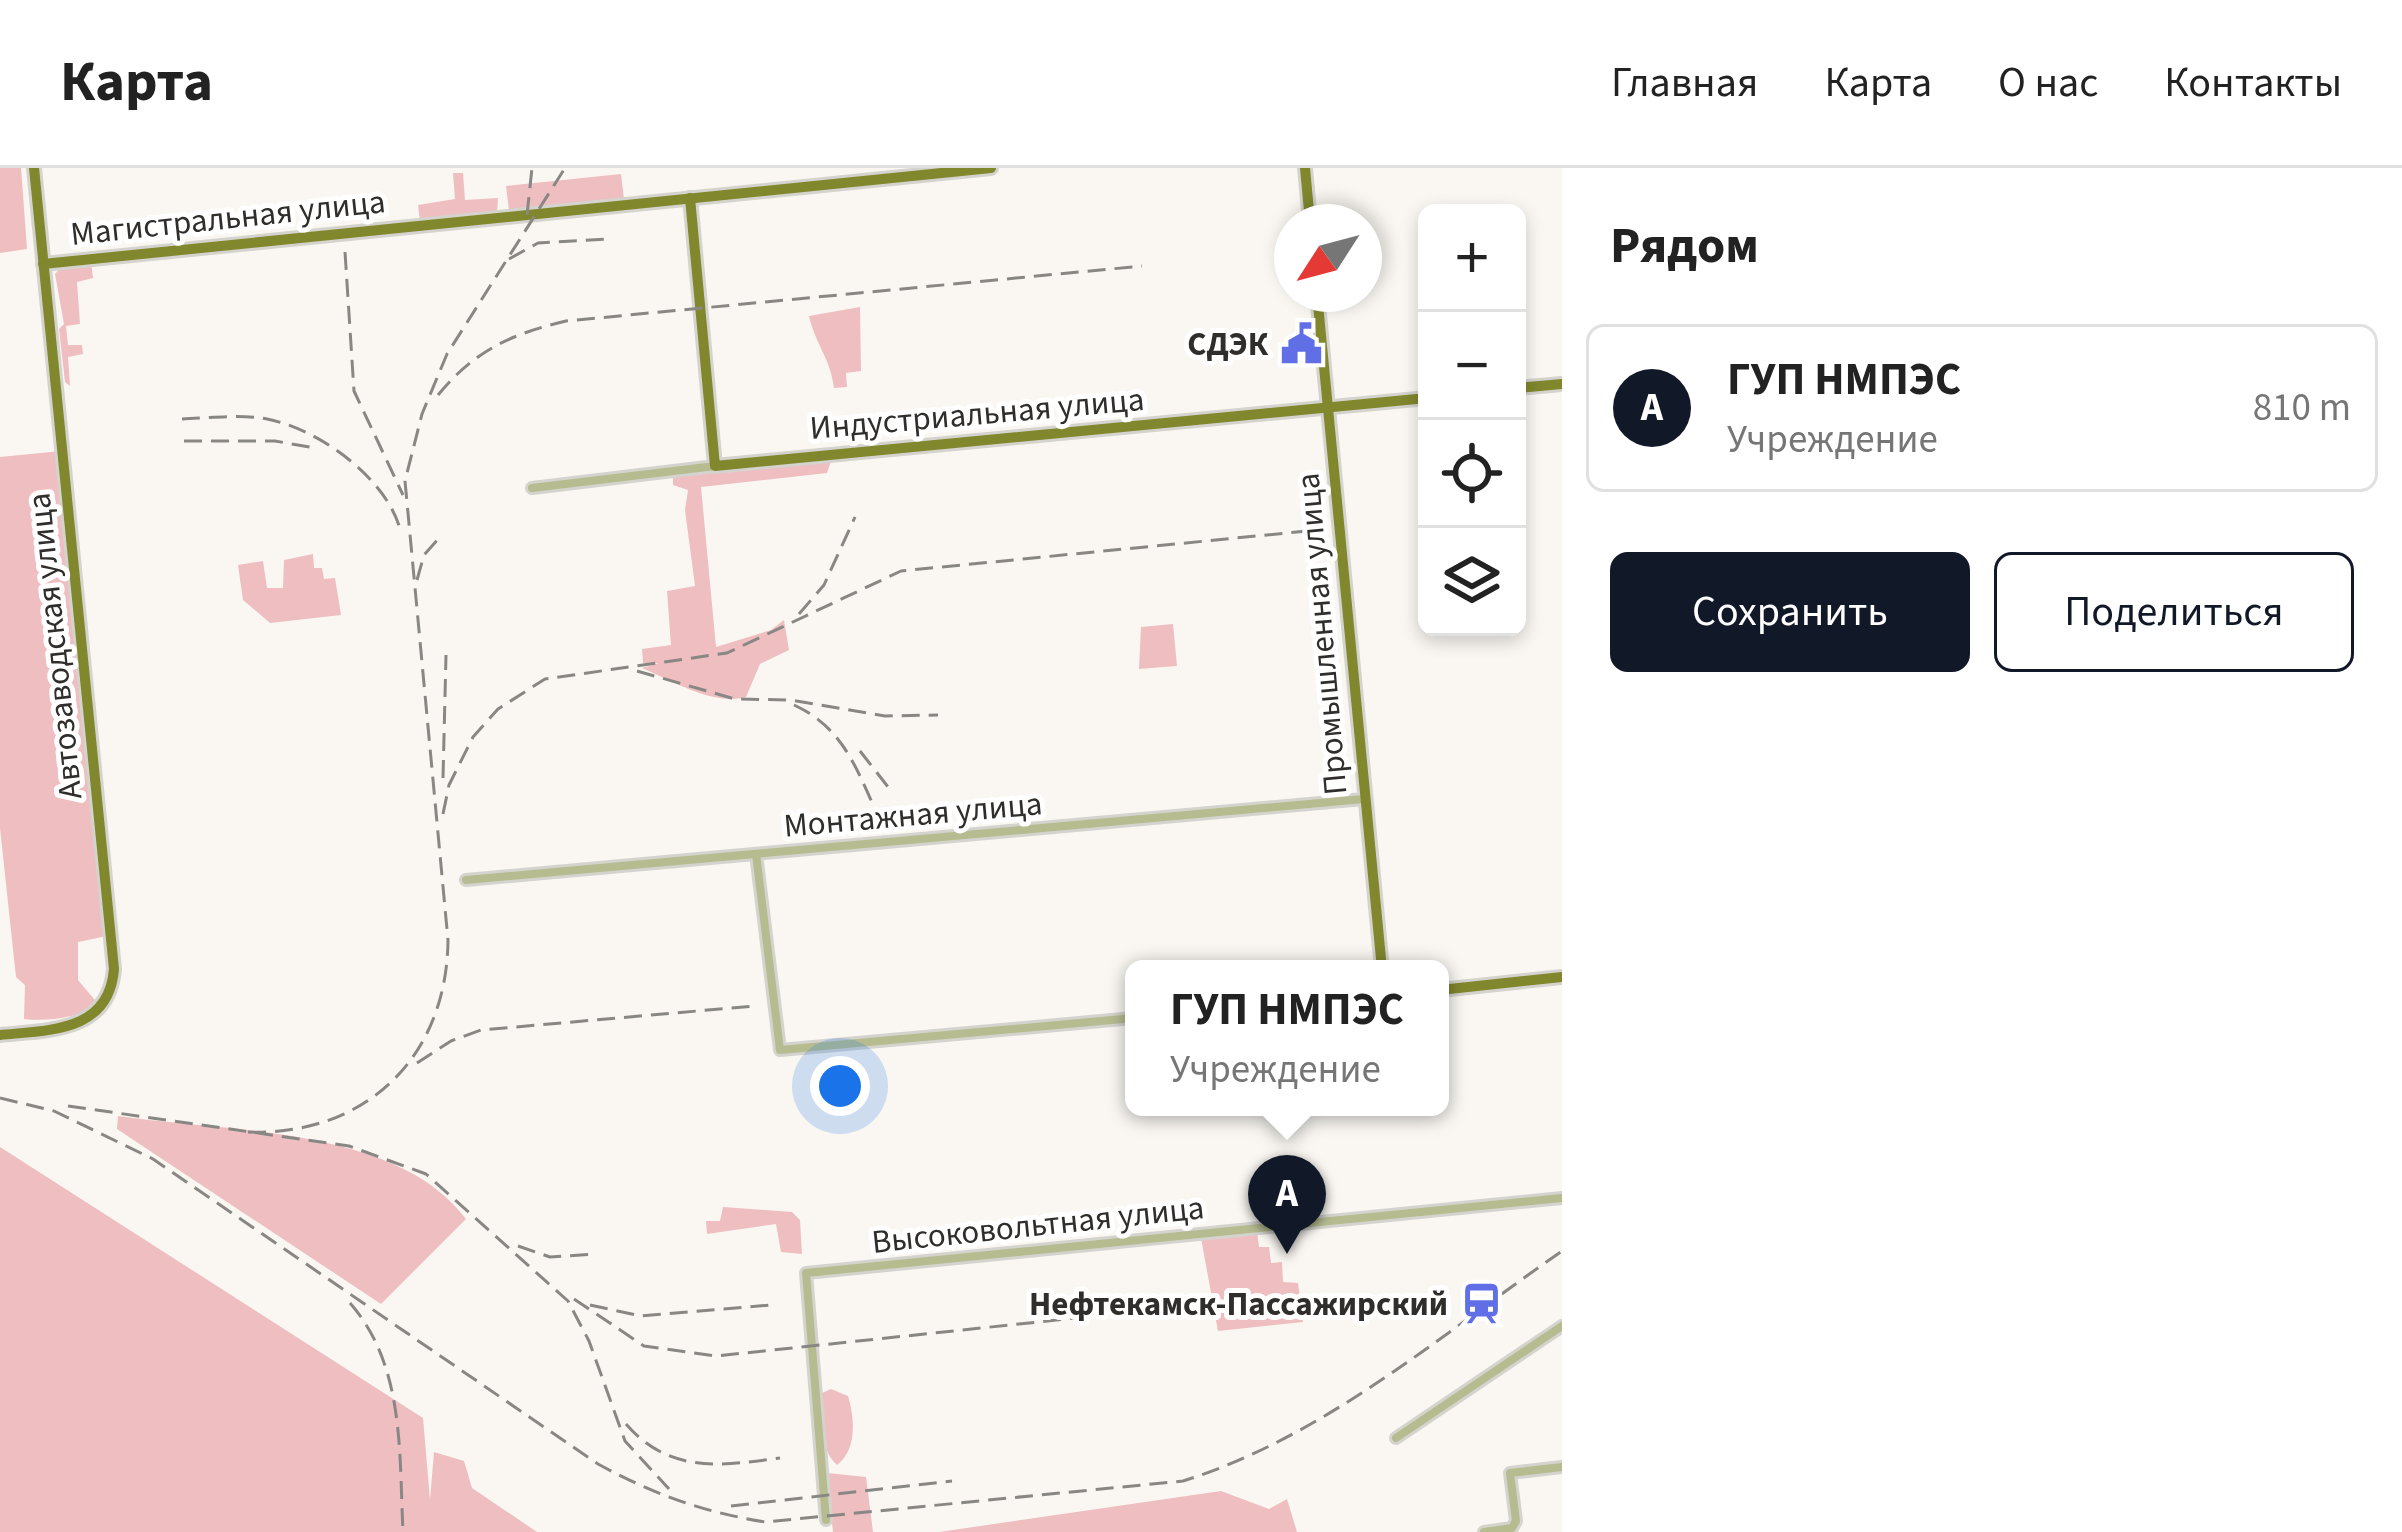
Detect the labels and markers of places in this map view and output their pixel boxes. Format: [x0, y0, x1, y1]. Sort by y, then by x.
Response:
place label: СДЭК [1187, 321, 1269, 368]
public building icon: СДЭК [1279, 321, 1325, 367]
pin: A [1248, 1155, 1326, 1254]
place label: Нефтекамск-Пассажирский [1029, 1281, 1448, 1328]
station icon: Нефтекамск-Пассажирский [1459, 1281, 1505, 1327]

